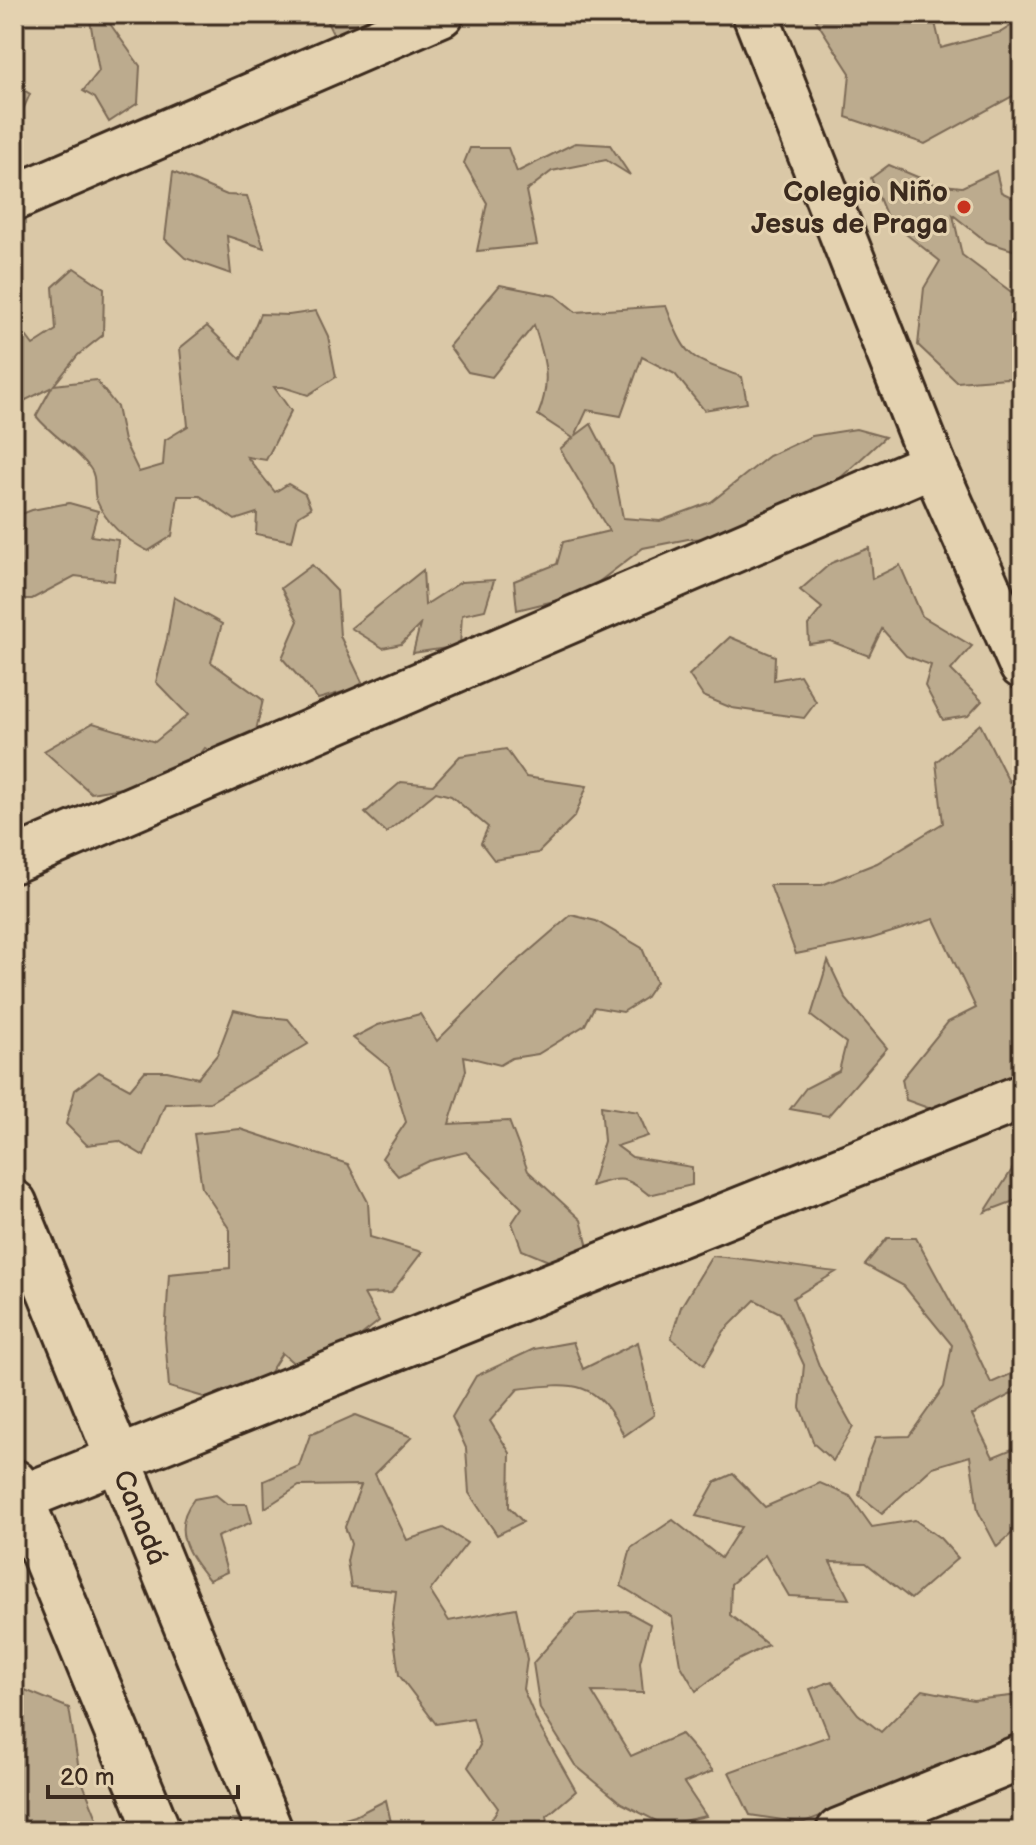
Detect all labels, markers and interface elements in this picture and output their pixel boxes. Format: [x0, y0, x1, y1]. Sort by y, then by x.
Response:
place label: Colegio Niño Jesus de Praga [751, 176, 948, 241]
marker: Colegio Niño Jesus de Praga [955, 198, 973, 216]
street label: Canadá [106, 1465, 174, 1570]
scale bar [48, 1749, 238, 1799]
text: 20 m [60, 1763, 115, 1792]

